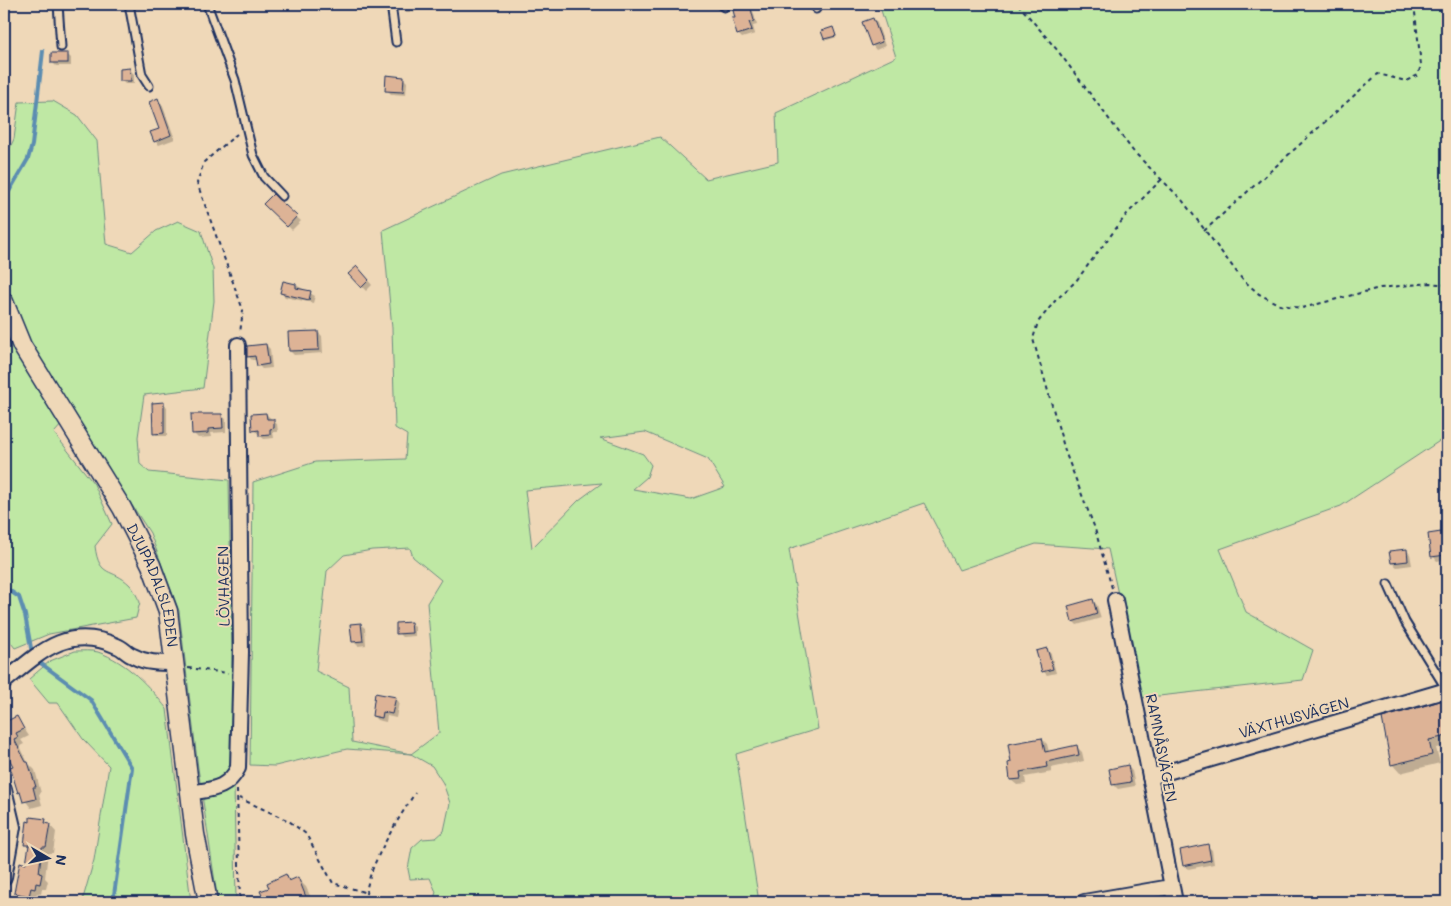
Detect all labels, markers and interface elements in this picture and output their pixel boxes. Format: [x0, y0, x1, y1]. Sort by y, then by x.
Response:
street label: DJUPADALSLEDEN [123, 520, 183, 648]
street label: LÖVHAGEN [212, 546, 234, 626]
street label: RAMNÅSVÄGEN [1142, 692, 1182, 804]
street label: VÄXTHUSVÄGEN [1236, 692, 1351, 742]
north arrow [22, 834, 72, 884]
text: N [51, 853, 72, 867]

